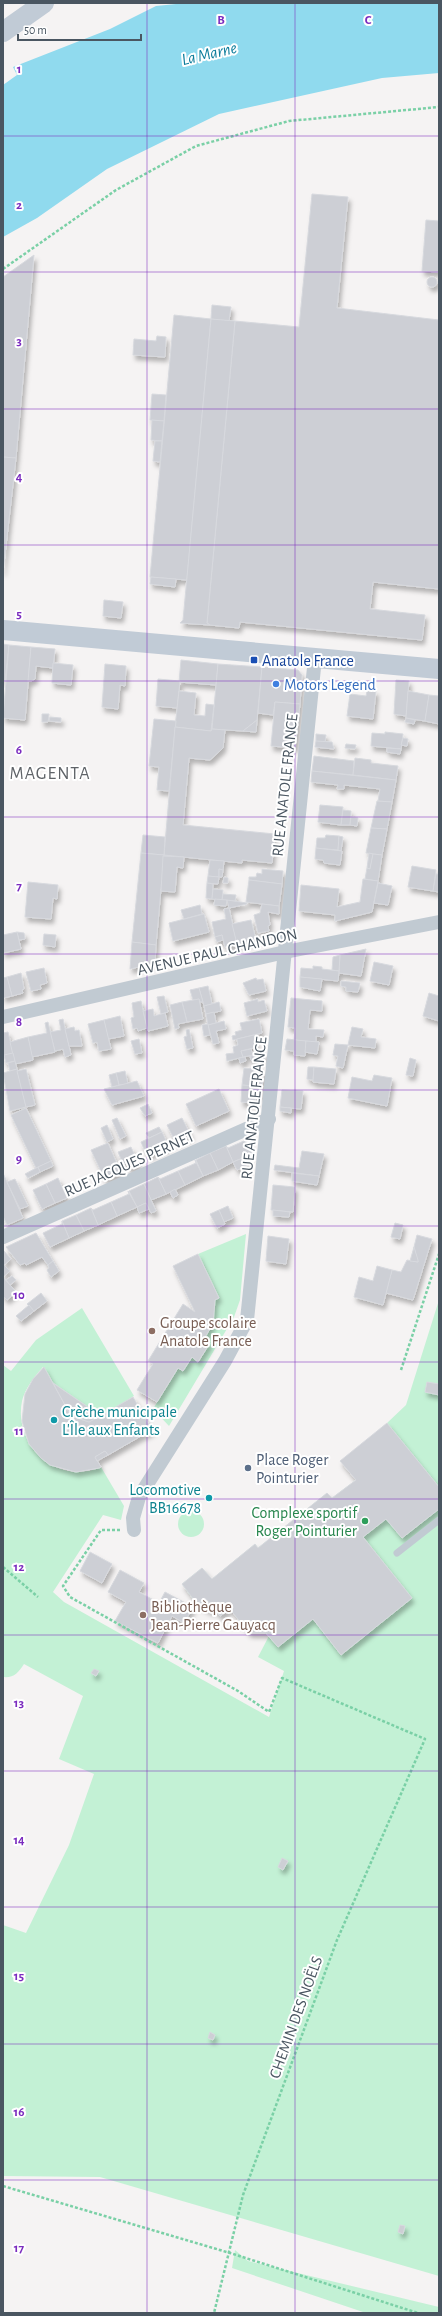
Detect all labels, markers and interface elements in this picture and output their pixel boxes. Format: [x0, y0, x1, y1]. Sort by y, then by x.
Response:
text: B [217, 14, 225, 27]
text: C [365, 14, 372, 27]
scale bar [18, 16, 141, 42]
text: 50 m [24, 24, 47, 36]
water label: La Marne [180, 39, 238, 68]
text: 1 [17, 63, 21, 76]
text: 2 [16, 199, 22, 212]
text: 3 [16, 335, 22, 348]
text: 4 [16, 471, 23, 484]
text: 5 [16, 608, 22, 621]
place label: Anatole France [262, 653, 354, 669]
marker: Anatole France [249, 655, 259, 665]
place label: Motors Legend [284, 677, 376, 693]
marker: Motors Legend [271, 679, 281, 689]
street label: RUE ANATOLE FRANCE [270, 713, 300, 857]
text: 6 [16, 744, 22, 757]
district label: MAGENTA [9, 765, 91, 783]
text: 7 [16, 880, 22, 893]
street label: AVENUE PAUL CHANDON [136, 926, 299, 978]
text: 8 [16, 1016, 22, 1029]
street label: RUE ANATOLE FRANCE [239, 1036, 269, 1180]
street label: RUE JACQUES PERNET [62, 1128, 197, 1201]
text: 9 [16, 1153, 22, 1166]
text: 10 [13, 1289, 25, 1302]
place label: Groupe scolaire Anatole France [160, 1315, 256, 1349]
marker: Groupe scolaire Anatole France [147, 1326, 157, 1336]
place label: Crèche municipale L'Île aux Enfants [62, 1404, 177, 1438]
marker: Crèche municipale L'Île aux Enfants [49, 1415, 59, 1425]
text: 11 [14, 1425, 24, 1438]
place label: Place Roger Pointurier [256, 1452, 329, 1486]
marker: Place Roger Pointurier [243, 1463, 253, 1473]
place label: Locomotive BB16678 [129, 1482, 201, 1516]
marker: Locomotive BB16678 [204, 1493, 214, 1503]
place label: Complexe sportif Roger Pointurier [252, 1505, 358, 1539]
marker: Complexe sportif Roger Pointurier [360, 1516, 370, 1526]
text: 12 [14, 1561, 24, 1574]
place label: Bibliothèque Jean-Pierre Gauyacq [151, 1599, 276, 1634]
marker: Bibliothèque Jean-Pierre Gauyacq [138, 1610, 148, 1620]
text: 13 [14, 1697, 25, 1710]
text: 14 [13, 1834, 25, 1847]
street label: CHEMIN DES NOËLS [265, 1954, 325, 2080]
text: 15 [14, 1970, 25, 1983]
text: 16 [14, 2106, 24, 2119]
text: 17 [14, 2242, 25, 2255]

